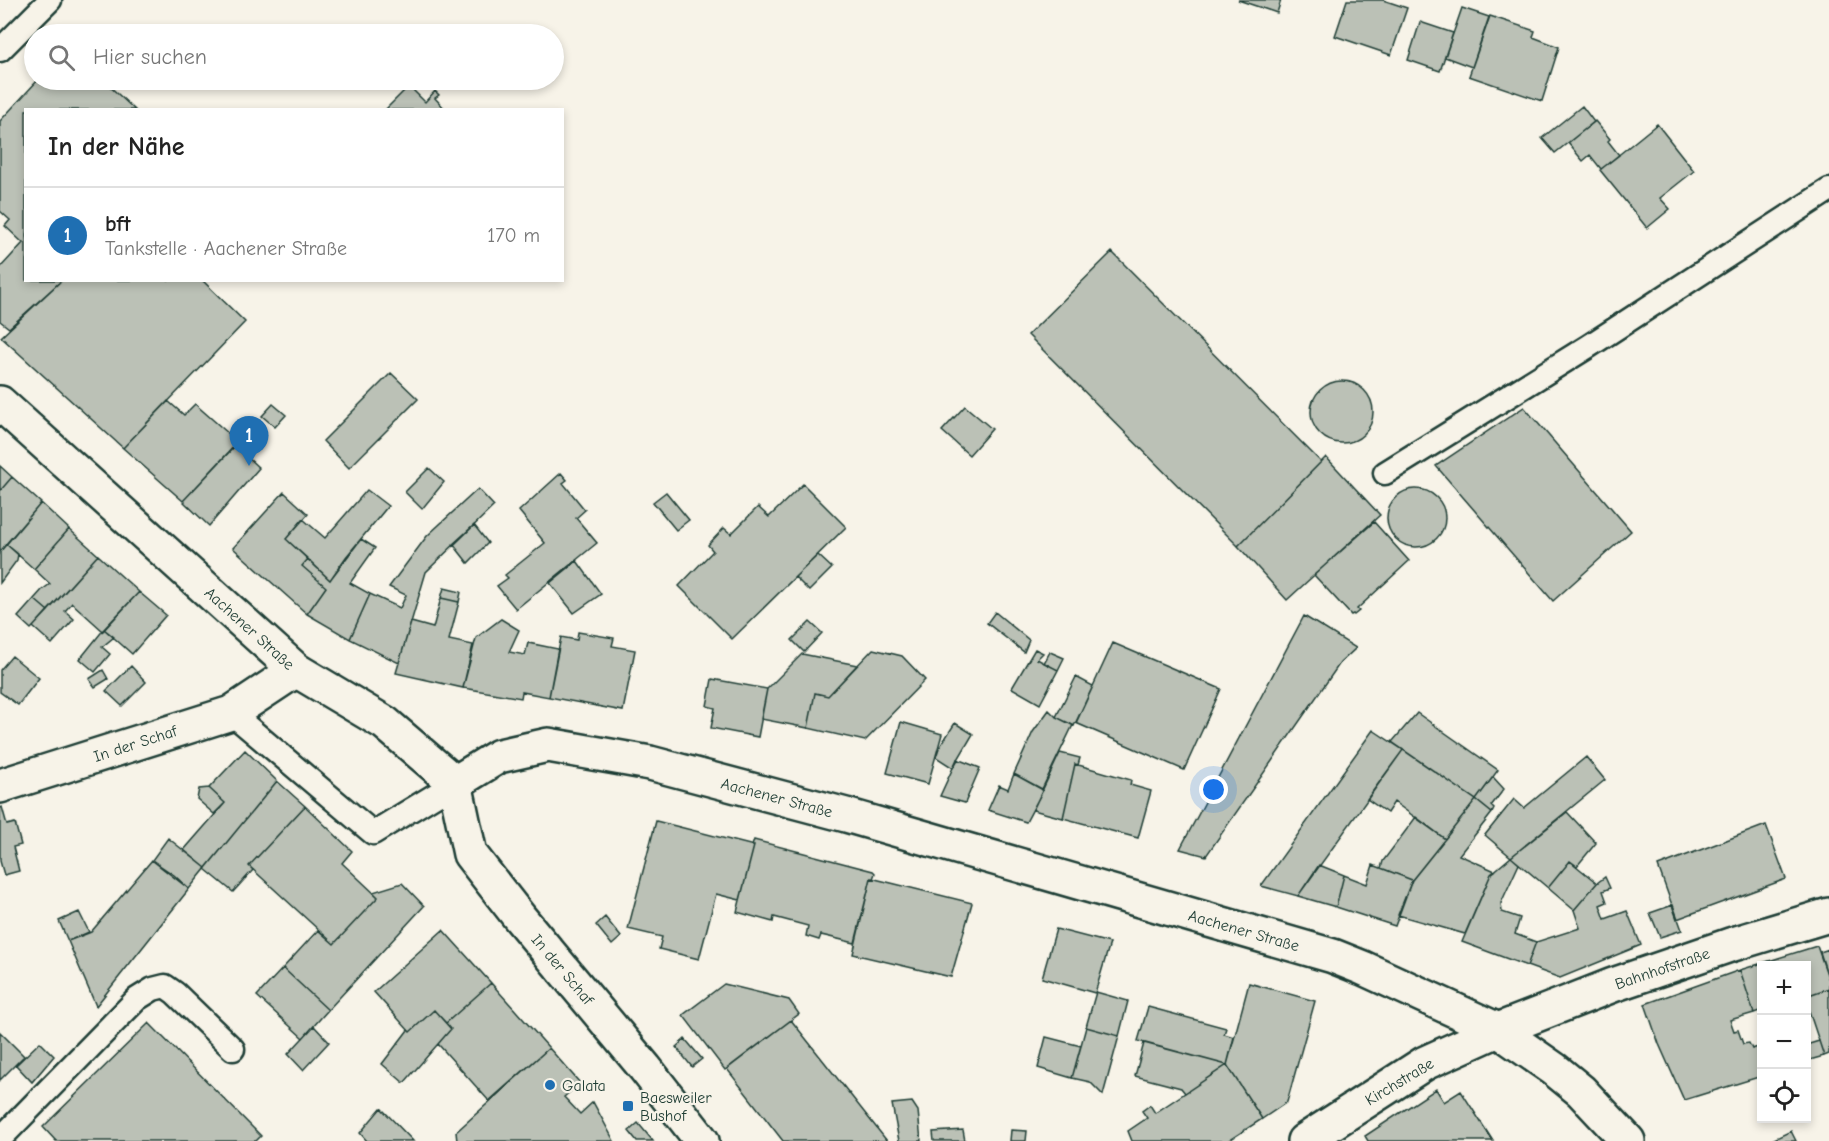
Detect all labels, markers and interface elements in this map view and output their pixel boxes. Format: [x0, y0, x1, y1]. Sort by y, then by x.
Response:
search box [24, 24, 564, 90]
icon: search [45, 41, 78, 74]
text: Hier suchen [93, 44, 207, 70]
text: In der Nähe [48, 132, 185, 162]
text: bft [105, 211, 131, 237]
text: 1 [64, 224, 71, 247]
text: 170 m [487, 224, 540, 247]
text: Tankstelle · Aachener Straße [105, 237, 347, 260]
pin: 1 [230, 416, 268, 466]
street label: Aachener Straße [201, 584, 298, 674]
street label: In der Schaf [91, 722, 181, 766]
street label: Aachener Straße [719, 774, 834, 821]
your location [1199, 775, 1228, 804]
street label: Aachener Straße [1186, 907, 1301, 955]
street label: In der Schaf [528, 931, 598, 1010]
street label: Bahnhofstraße [1613, 944, 1712, 994]
map controls [1757, 961, 1811, 1123]
button: + [1757, 961, 1811, 1015]
button: − [1757, 1015, 1811, 1069]
street label: Kirchstraße [1362, 1054, 1437, 1109]
button: locate [1757, 1069, 1811, 1123]
place label: Galata [562, 1077, 606, 1095]
marker: Galata [543, 1078, 557, 1092]
place label: Baesweiler Bushof [640, 1089, 712, 1125]
marker: Baesweiler Bushof [621, 1099, 635, 1113]

